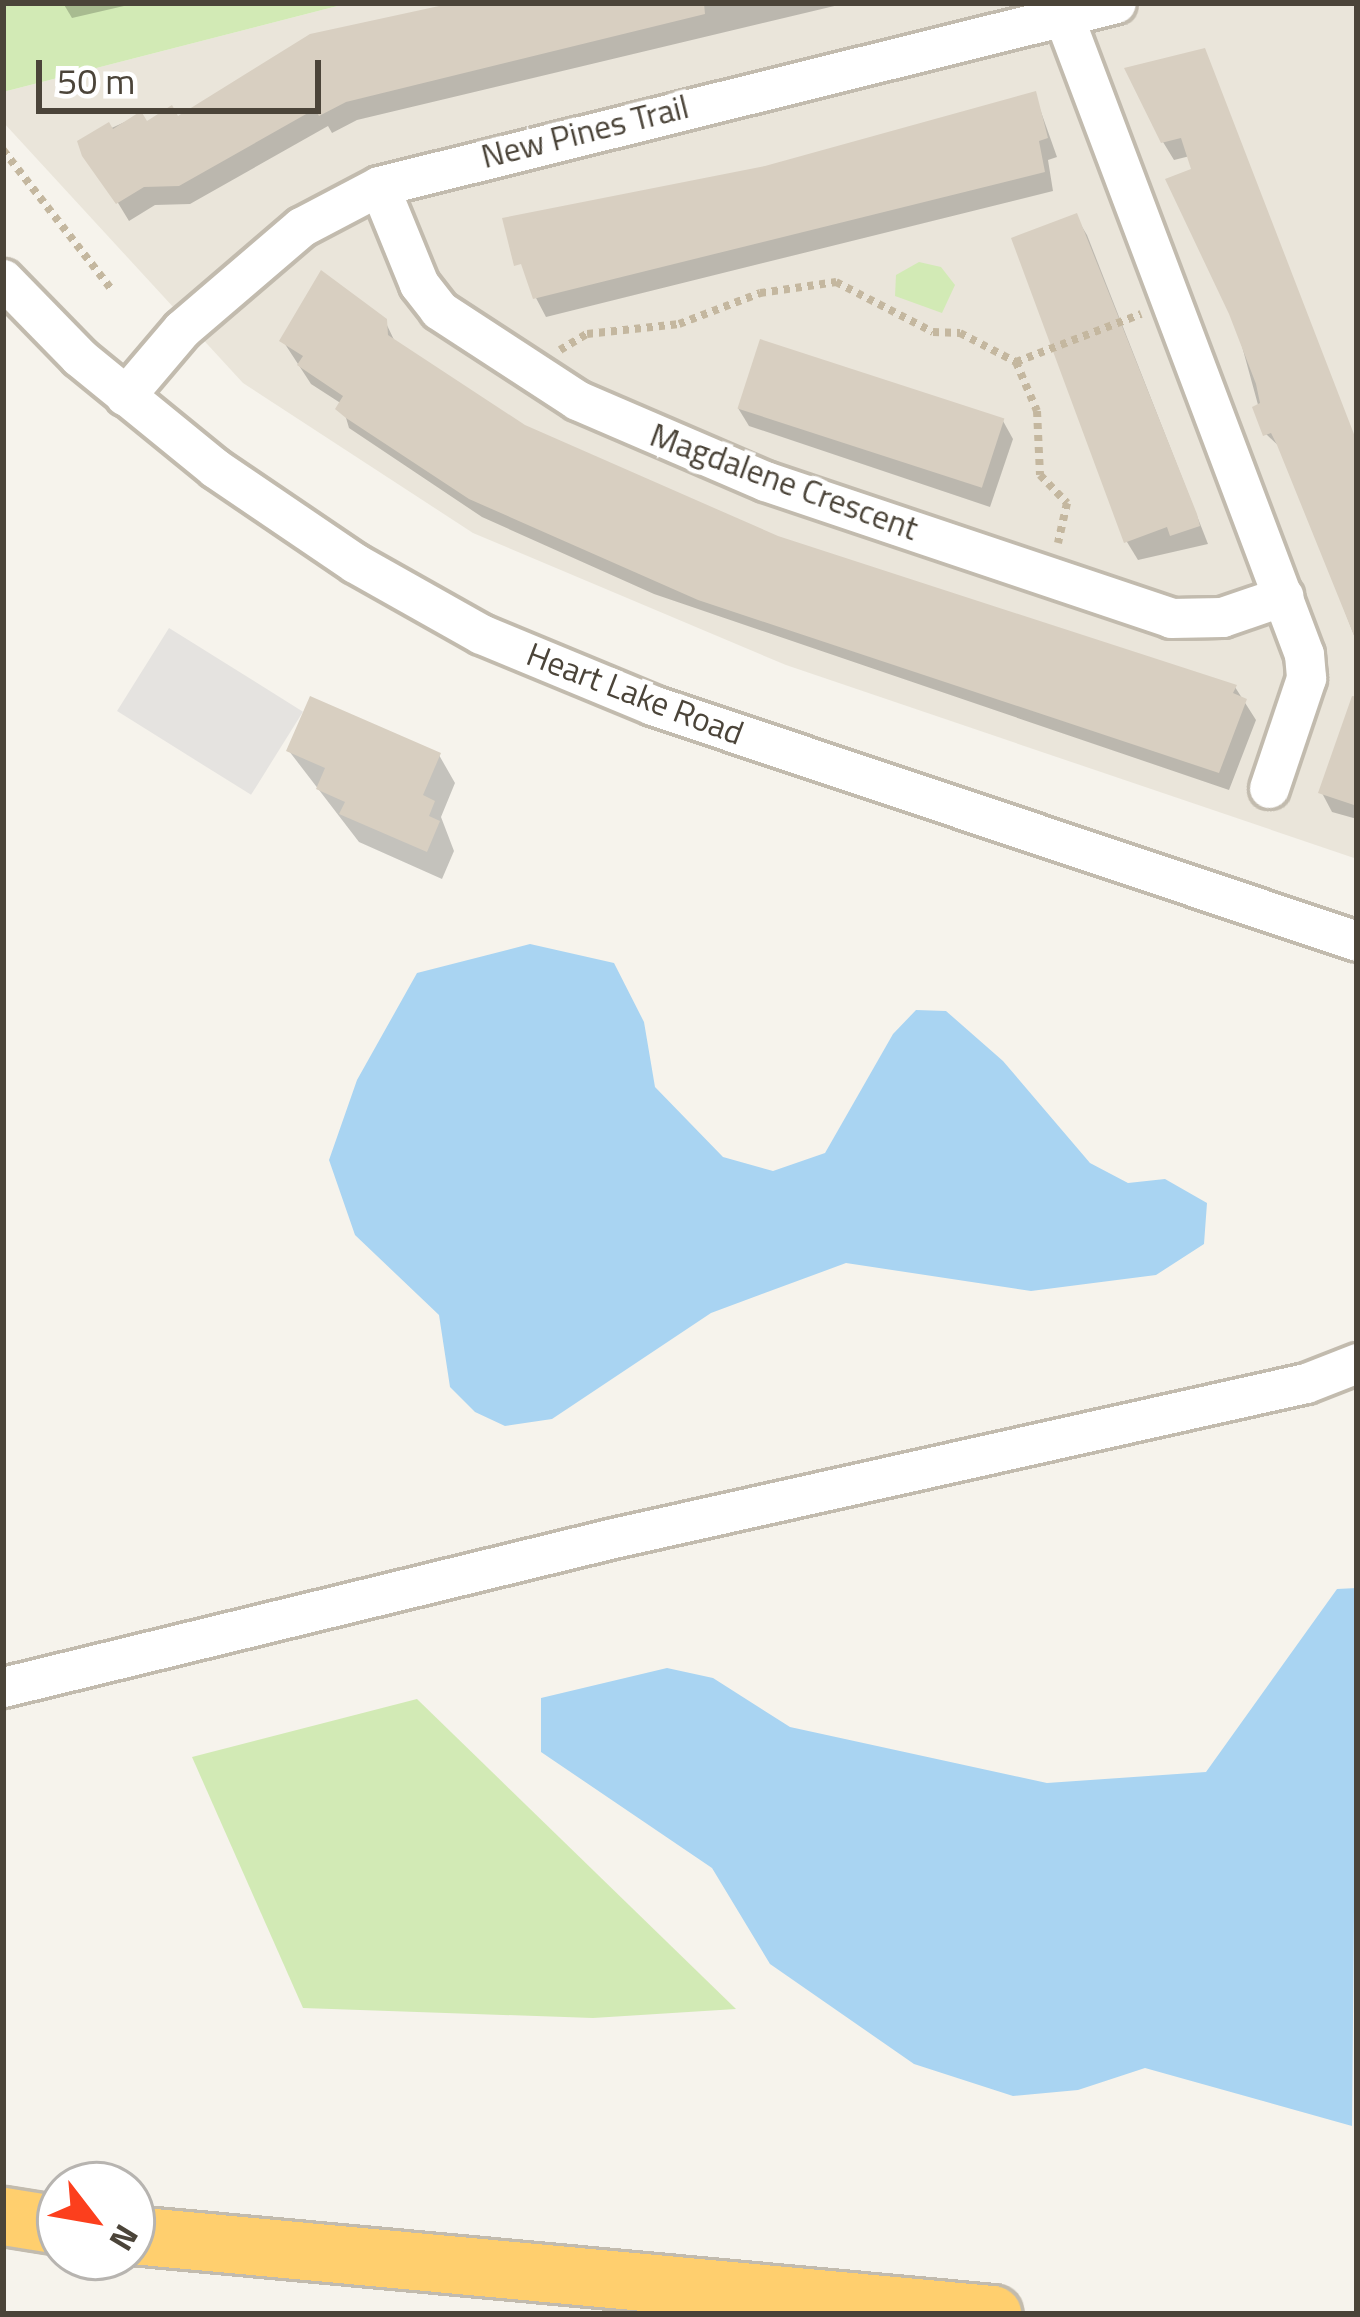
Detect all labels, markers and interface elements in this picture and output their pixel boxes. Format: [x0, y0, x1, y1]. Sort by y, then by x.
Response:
scale bar [42, 36, 327, 110]
text: 50 m [57, 53, 135, 108]
street label: New Pines Trail [477, 87, 693, 177]
street label: Magdalene Crescent [645, 415, 923, 549]
street label: Heart Lake Road [521, 635, 749, 753]
north arrow [36, 2161, 156, 2281]
text: N [97, 2215, 152, 2261]

